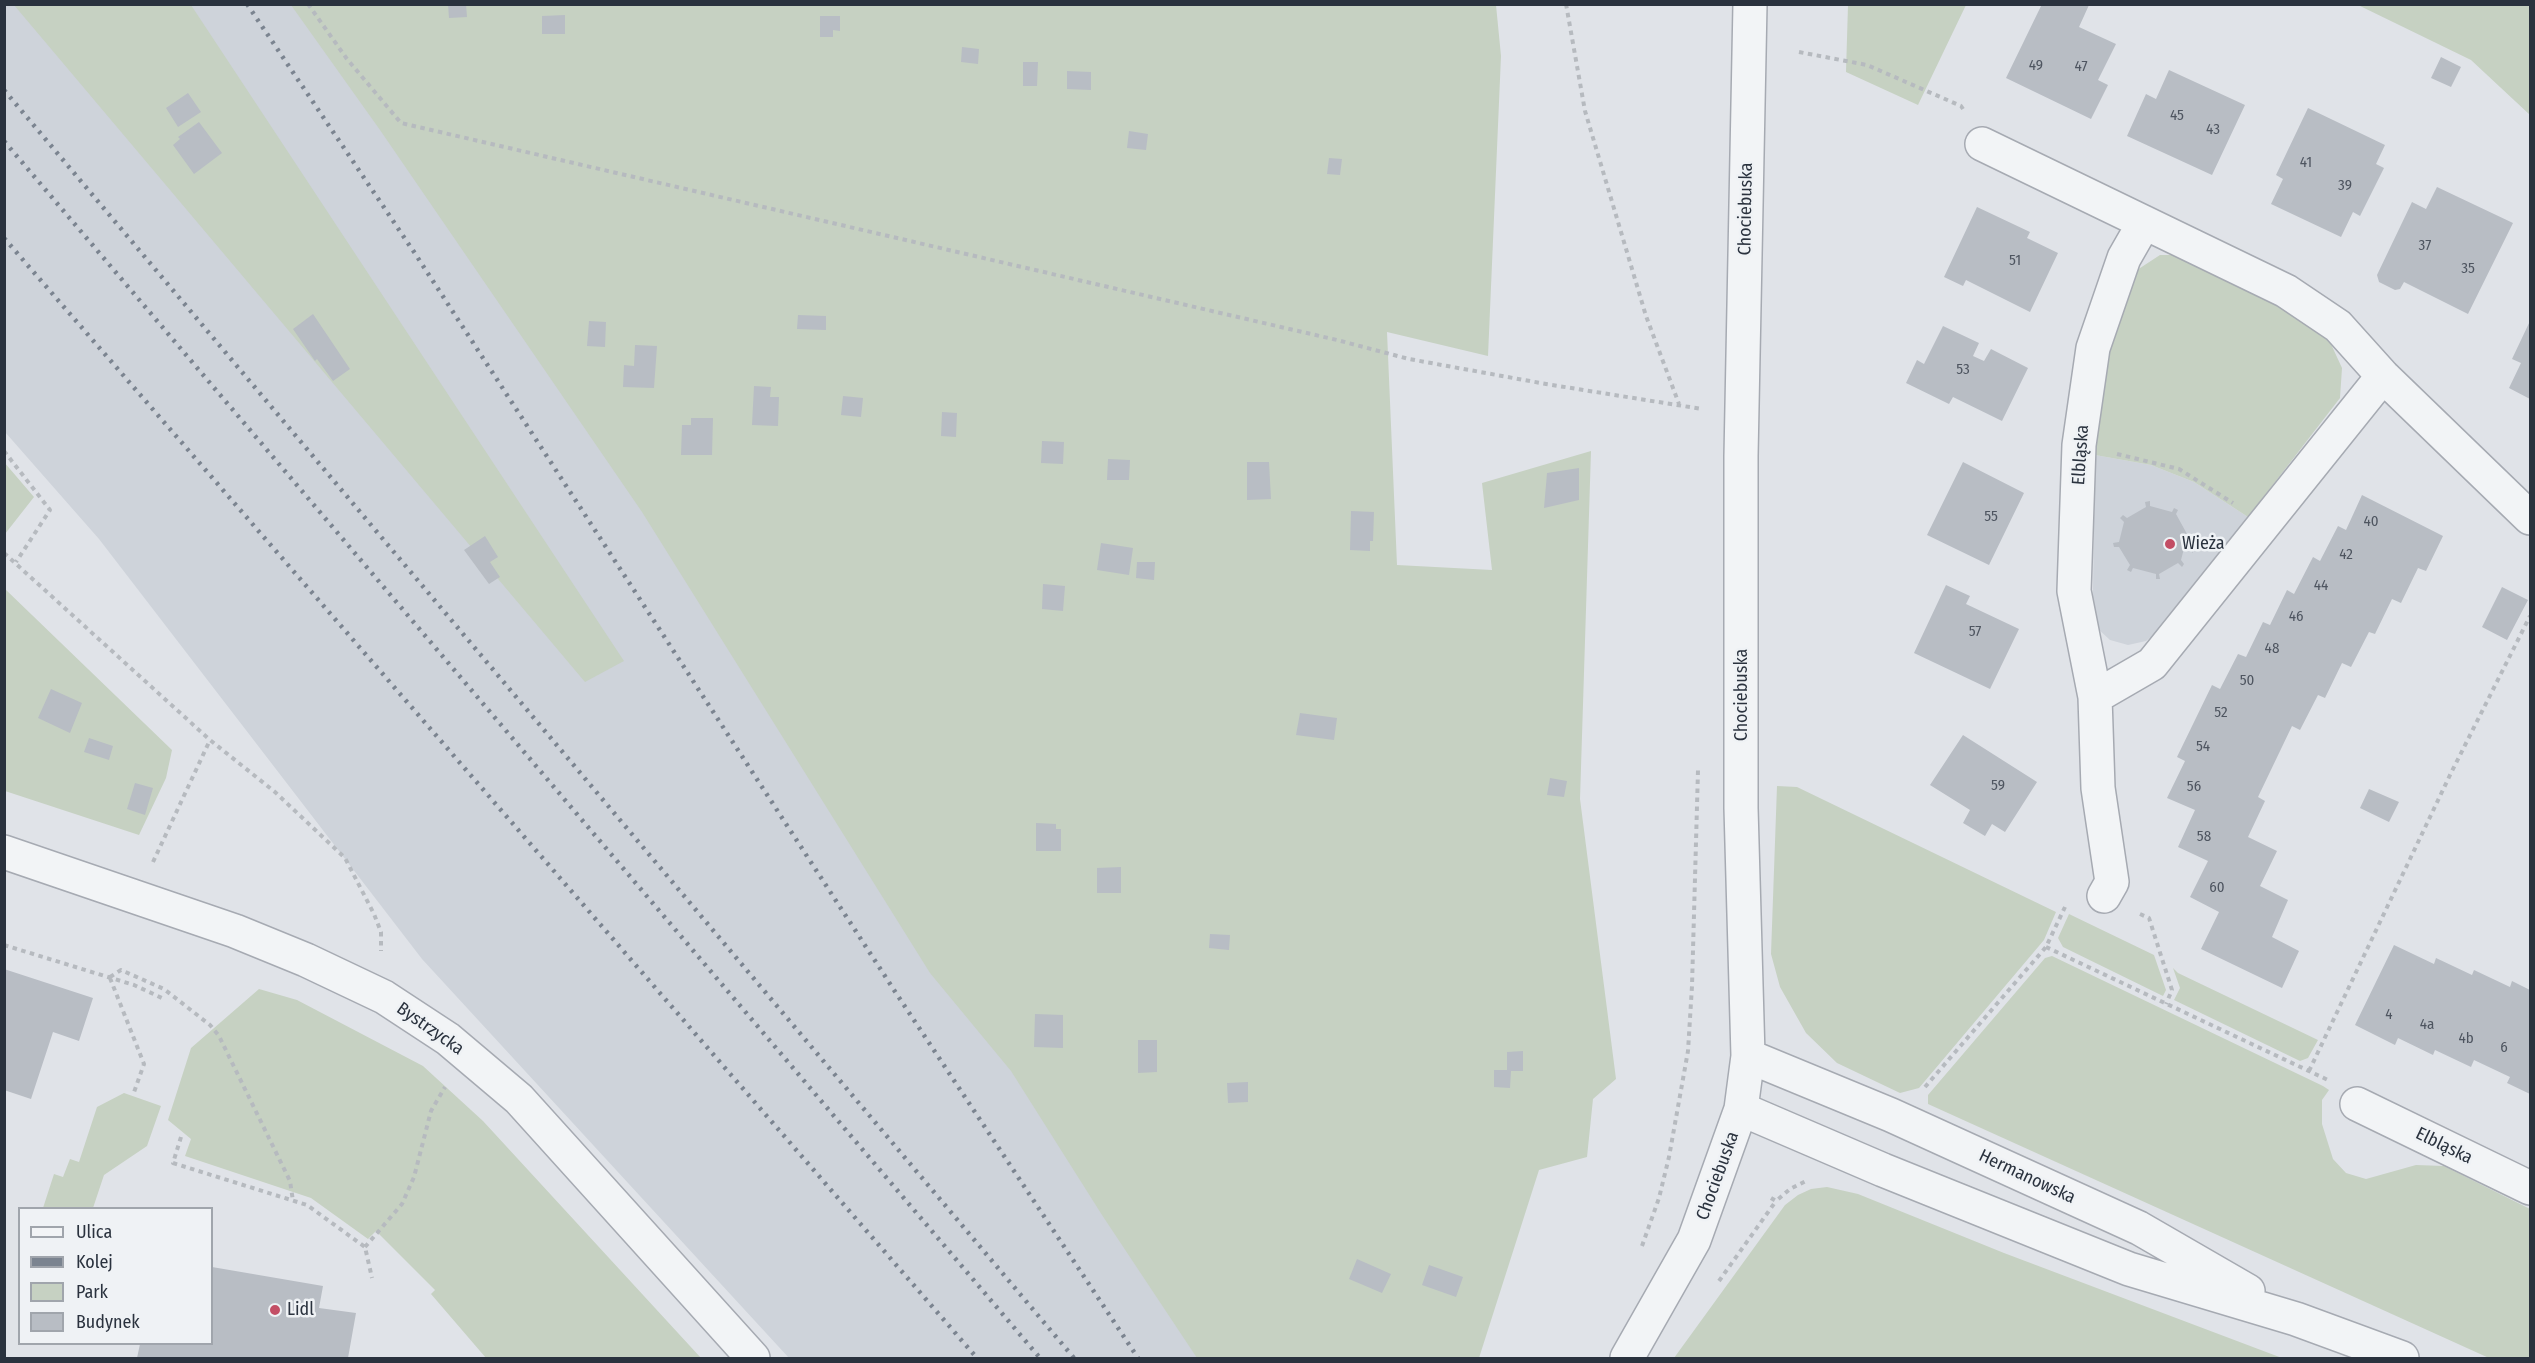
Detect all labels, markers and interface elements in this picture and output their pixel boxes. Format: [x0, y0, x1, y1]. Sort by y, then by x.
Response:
house number: 49 [2029, 57, 2043, 75]
house number: 47 [2074, 58, 2088, 76]
house number: 45 [2170, 107, 2184, 125]
house number: 43 [2206, 121, 2220, 139]
house number: 41 [2300, 154, 2312, 172]
street label: Chociebuska [1734, 162, 1758, 256]
house number: 39 [2338, 177, 2352, 195]
house number: 37 [2419, 237, 2431, 255]
house number: 51 [2009, 252, 2021, 270]
house number: 35 [2461, 260, 2475, 278]
house number: 53 [1956, 361, 1970, 379]
street label: Elbląska [2068, 424, 2094, 486]
house number: 55 [1984, 508, 1998, 526]
house number: 40 [2363, 513, 2379, 531]
place label: Wieża [2182, 533, 2224, 555]
marker: Wieża [2163, 537, 2177, 551]
house number: 42 [2339, 546, 2353, 564]
house number: 44 [2314, 577, 2328, 595]
house number: 46 [2289, 608, 2303, 626]
house number: 57 [1969, 623, 1981, 641]
house number: 48 [2265, 640, 2279, 658]
street label: Chociebuska [1731, 649, 1753, 741]
house number: 50 [2240, 672, 2254, 690]
house number: 52 [2214, 704, 2228, 722]
house number: 54 [2196, 738, 2210, 756]
house number: 59 [1991, 777, 2005, 795]
house number: 56 [2187, 778, 2201, 796]
house number: 58 [2197, 828, 2211, 846]
house number: 60 [2209, 879, 2225, 897]
street label: Bystrzycka [392, 998, 468, 1060]
house number: 4 [2385, 1006, 2393, 1024]
house number: 4a [2420, 1016, 2434, 1034]
house number: 4b [2458, 1030, 2474, 1048]
house number: 6 [2500, 1039, 2508, 1057]
street label: Elbląska [2412, 1123, 2476, 1169]
street label: Chociebuska [1692, 1129, 1744, 1223]
street label: Hermanowska [1975, 1145, 2079, 1209]
legend [18, 1207, 213, 1345]
text: Ulica [76, 1221, 112, 1243]
text: Kolej [76, 1251, 113, 1273]
text: Park [76, 1281, 108, 1303]
place label: Lidl [287, 1299, 314, 1321]
marker: Lidl [268, 1303, 282, 1317]
text: Budynek [76, 1311, 140, 1333]

